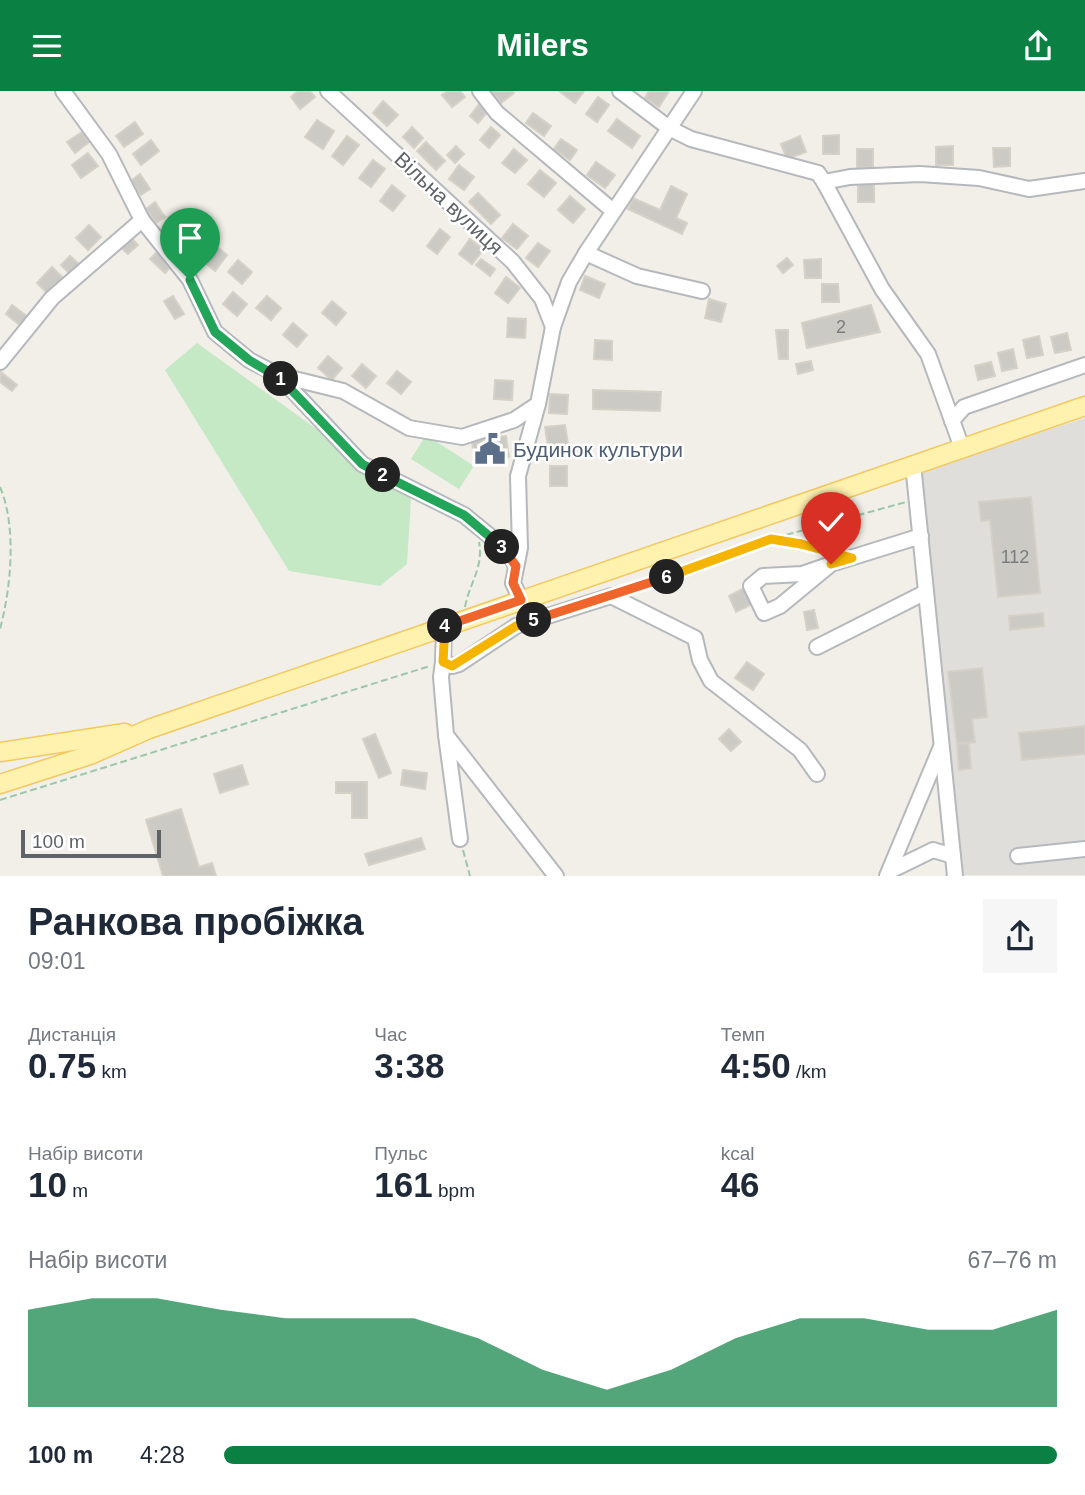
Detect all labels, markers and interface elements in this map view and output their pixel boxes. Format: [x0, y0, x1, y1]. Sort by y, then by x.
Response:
icon: menu [28, 27, 66, 65]
text: Milers [496, 27, 589, 63]
icon: share [1019, 27, 1057, 65]
street label: Вільна вулиця [390, 147, 508, 259]
pin [160, 208, 220, 280]
icon: arrive [171, 219, 209, 257]
house number: 2 [836, 317, 846, 337]
pin: 1 [264, 361, 298, 397]
text: 1 [275, 368, 286, 389]
public building icon: Будинок культури [473, 432, 507, 466]
place label: Будинок культури [513, 438, 683, 461]
pin: 2 [366, 457, 400, 493]
text: 2 [377, 464, 388, 485]
pin [801, 492, 861, 564]
icon: check [812, 503, 850, 541]
pin: 3 [484, 529, 520, 565]
text: 3 [496, 536, 507, 557]
house number: 112 [1001, 547, 1029, 567]
pin: 6 [650, 559, 684, 595]
text: 6 [661, 566, 672, 587]
pin: 5 [516, 603, 552, 637]
pin: 4 [428, 609, 462, 643]
text: 5 [528, 609, 539, 630]
text: 4 [439, 615, 450, 636]
scale bar [21, 827, 161, 858]
text: 100 m [32, 831, 85, 852]
button: share [983, 899, 1057, 973]
text: Ранкова пробіжка [28, 901, 364, 943]
text: 09:01 [28, 948, 86, 974]
text: Дистанція [28, 1024, 116, 1045]
text: Час [374, 1024, 407, 1045]
text: Темп [721, 1024, 765, 1045]
text: 0.75 [28, 1046, 96, 1085]
text: 3:38 [374, 1046, 444, 1085]
text: 4:50 [721, 1046, 791, 1085]
text: km [96, 1061, 127, 1082]
text: /km [791, 1061, 827, 1082]
text: Набір висоти [28, 1143, 143, 1164]
text: Пульс [374, 1143, 428, 1164]
text: kcal [721, 1143, 754, 1164]
text: 10 [28, 1165, 67, 1204]
text: 161 [374, 1165, 433, 1204]
text: 46 [721, 1165, 760, 1204]
text: m [67, 1180, 88, 1201]
text: bpm [433, 1180, 475, 1201]
text: Набір висоти [28, 1247, 167, 1273]
text: 67–76 m [967, 1247, 1057, 1273]
text: 100 m [28, 1442, 93, 1468]
text: 4:28 [140, 1442, 185, 1468]

